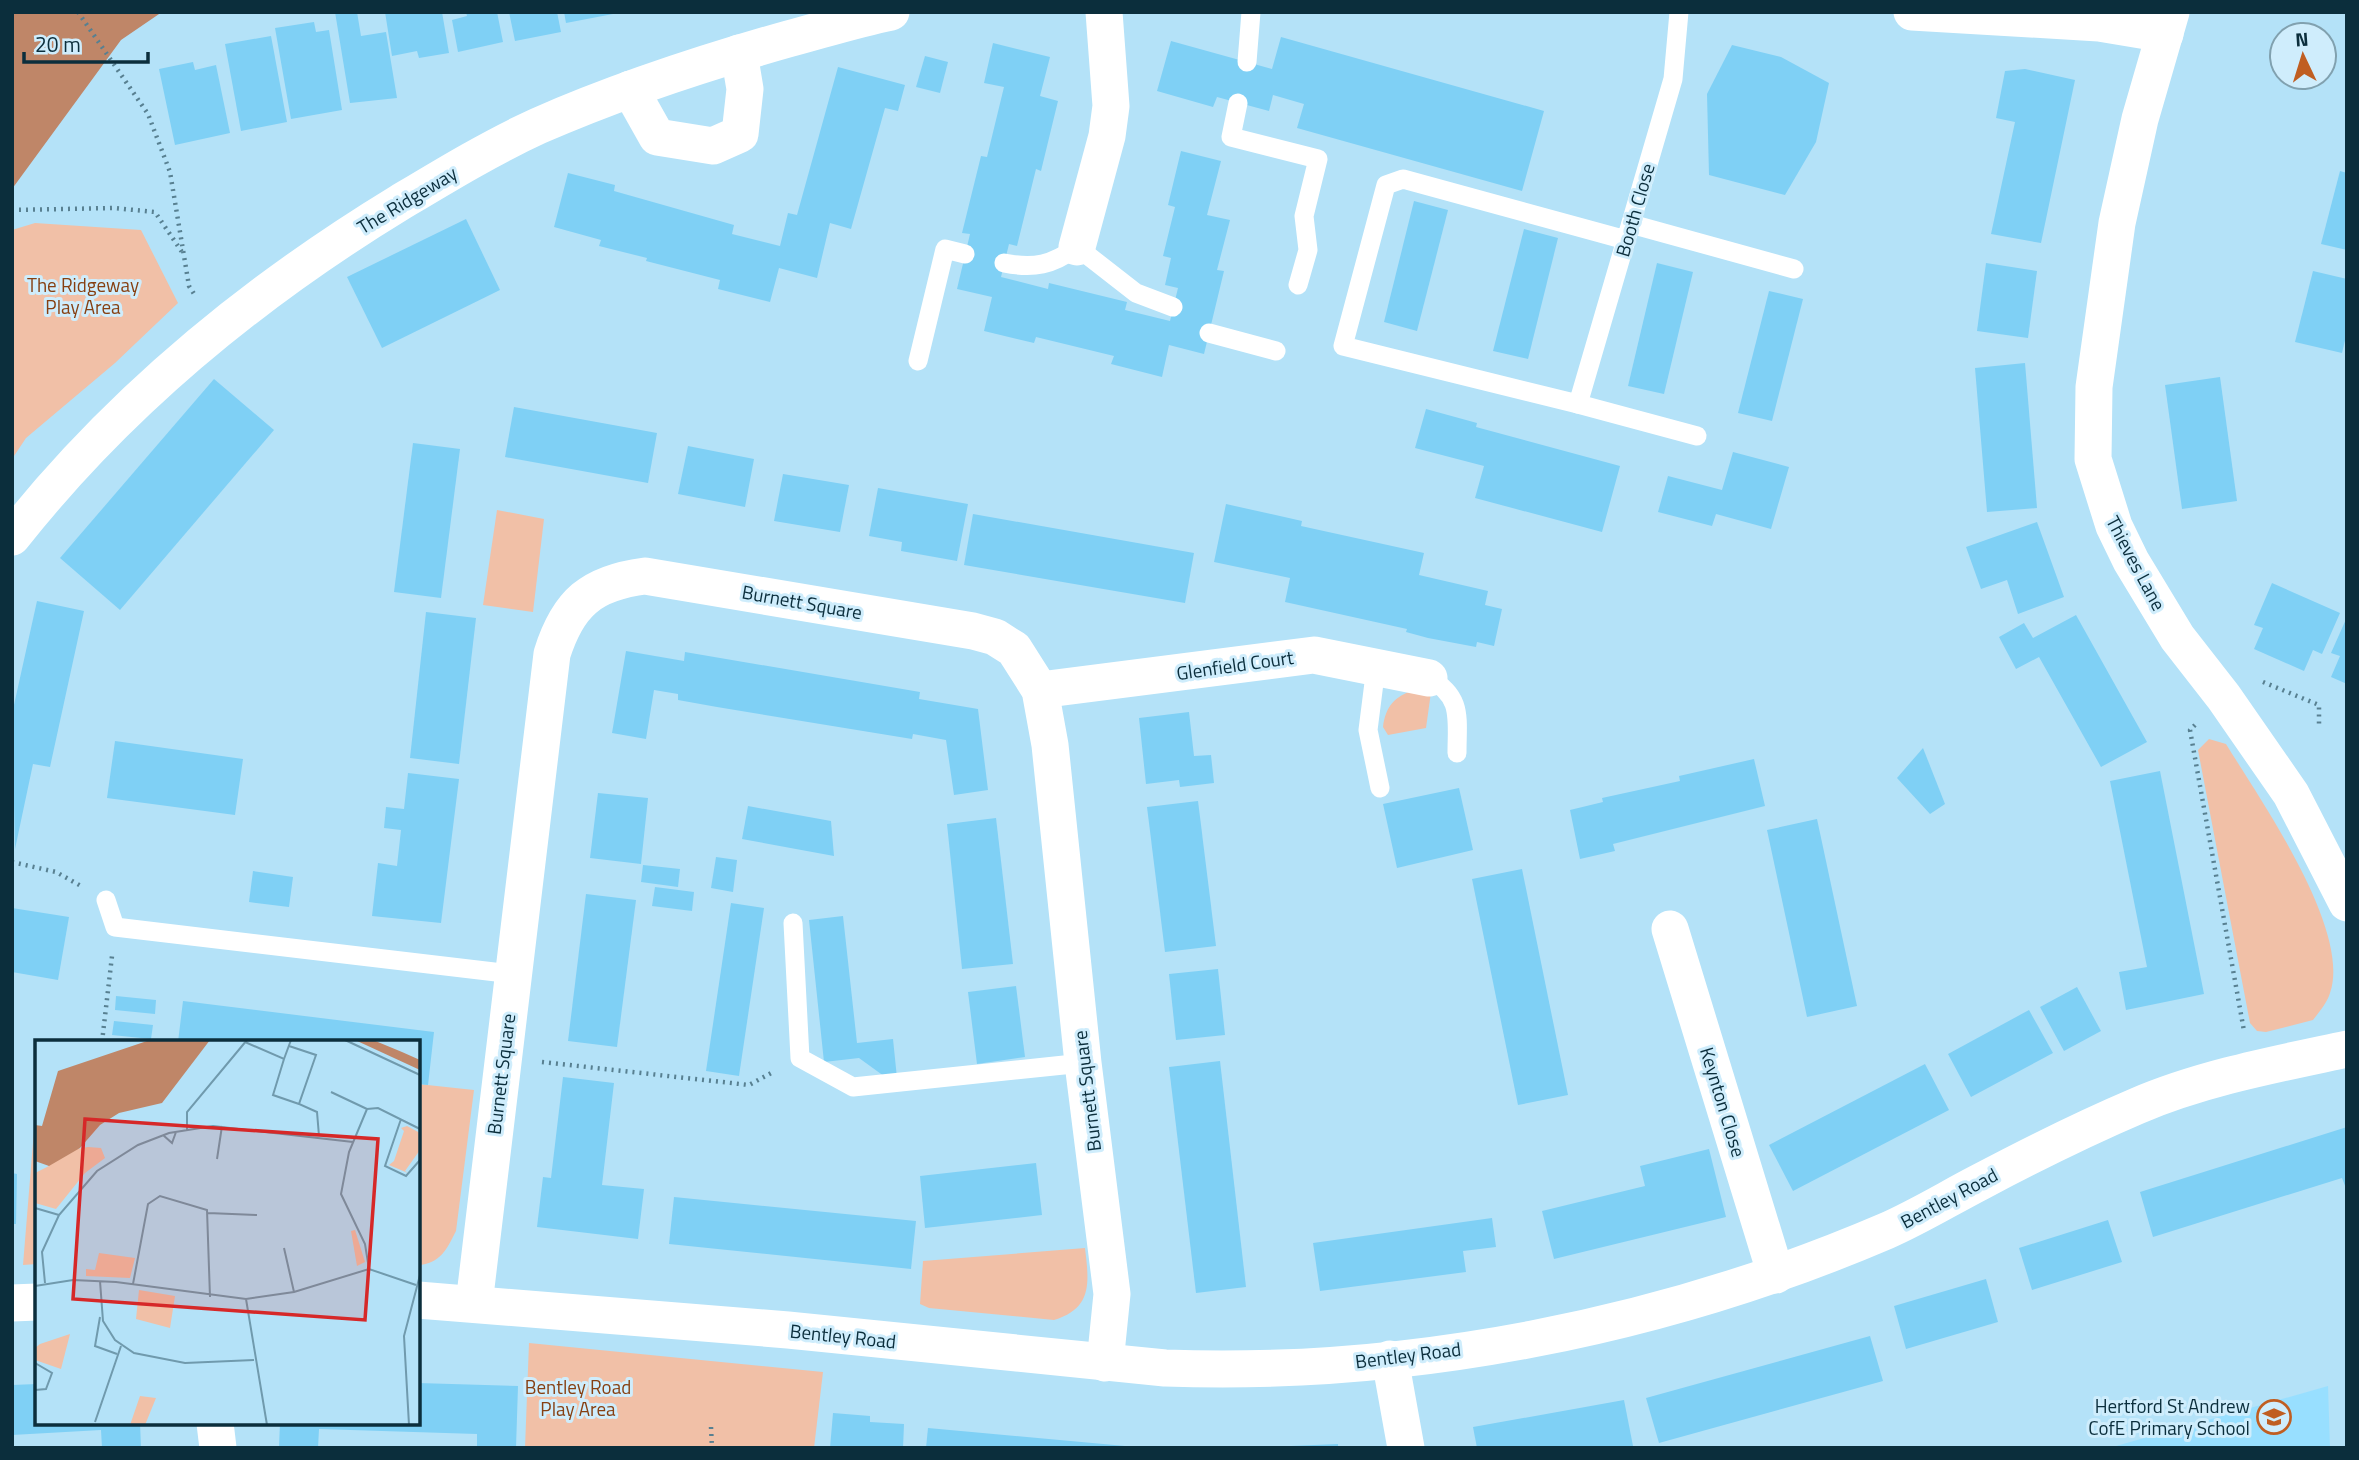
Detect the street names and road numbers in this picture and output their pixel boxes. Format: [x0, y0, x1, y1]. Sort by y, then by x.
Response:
street label: The Ridgeway [351, 158, 462, 241]
street label: Booth Close [1607, 160, 1662, 260]
street label: Thieves Lane [2099, 510, 2174, 615]
street label: Burnett Square [740, 577, 864, 626]
street label: Glenfield Court [1174, 642, 1296, 687]
street label: Burnett Square [479, 1012, 522, 1136]
street label: Burnett Square [1065, 1029, 1108, 1153]
street label: Keynton Close [1693, 1043, 1754, 1160]
street label: Bentley Road [1895, 1160, 2003, 1235]
street label: Bentley Road [789, 1316, 897, 1355]
street label: Bentley Road [1353, 1334, 1463, 1375]

